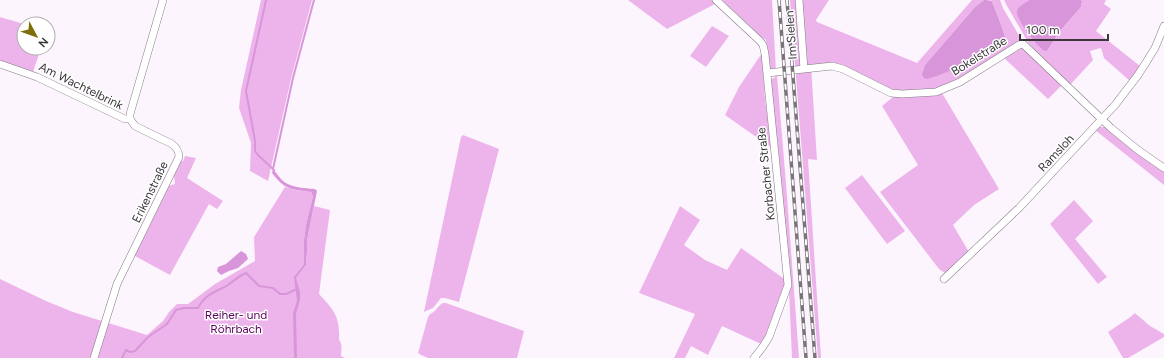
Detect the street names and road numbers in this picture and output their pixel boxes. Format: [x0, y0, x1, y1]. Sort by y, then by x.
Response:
street label: Im Sielen [782, 10, 800, 60]
street label: Bokelstraße [949, 33, 1010, 79]
street label: Am Wachtelbrink [37, 60, 125, 112]
street label: Korbacher Straße [754, 126, 778, 221]
street label: Ramsloh [1035, 131, 1077, 174]
street label: Erikenstraße [129, 159, 171, 225]

